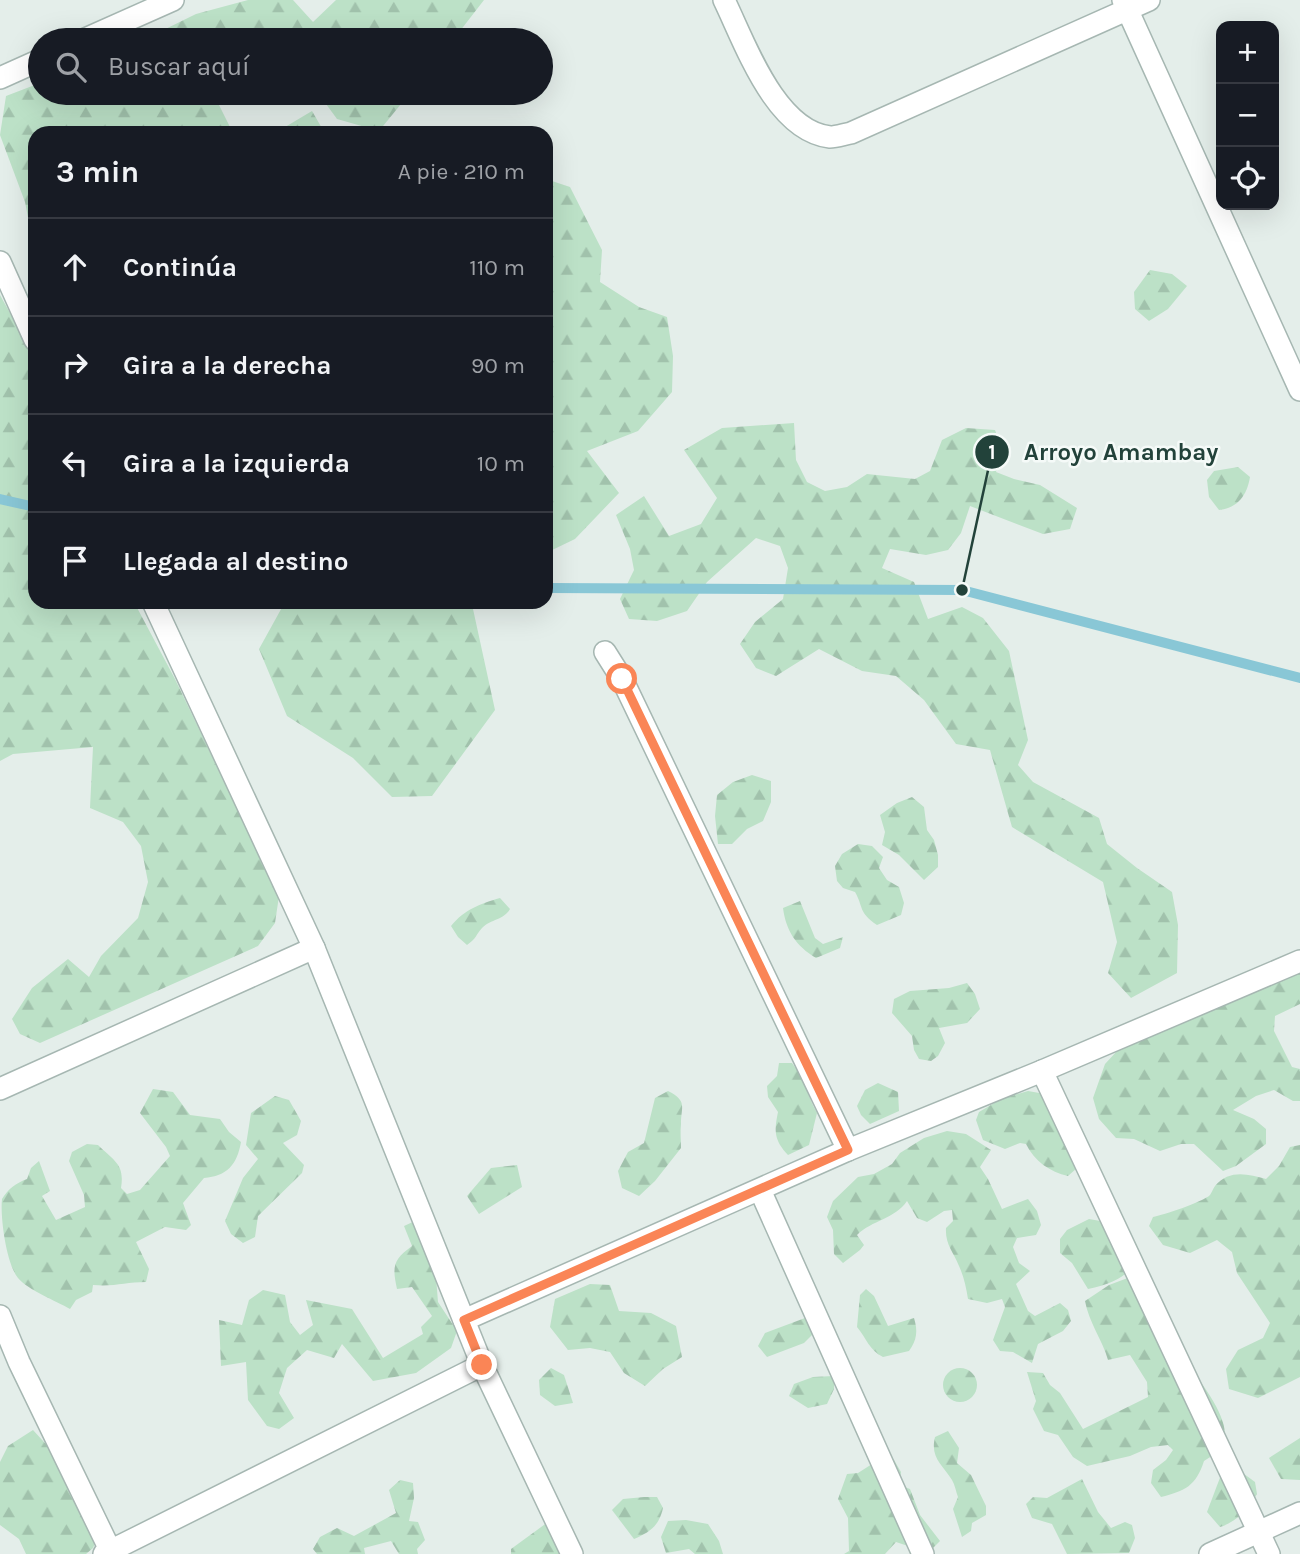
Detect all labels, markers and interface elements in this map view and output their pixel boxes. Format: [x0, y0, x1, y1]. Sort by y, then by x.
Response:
map controls [1216, 21, 1279, 210]
button: + [1216, 21, 1279, 84]
search box [28, 28, 553, 105]
icon: search [52, 48, 90, 86]
text: Buscar aquí [108, 51, 250, 82]
button: − [1216, 84, 1279, 147]
button: locate [1216, 147, 1279, 210]
text: 3 min [56, 154, 139, 190]
text: A pie · 210 m [398, 158, 525, 185]
icon: ahead [56, 248, 94, 286]
text: Continúa [123, 252, 237, 283]
text: 110 m [469, 254, 525, 281]
icon: right [56, 346, 94, 384]
text: Gira a la derecha [123, 350, 332, 381]
text: 90 m [471, 352, 525, 379]
callout: Arroyo Amambay [975, 429, 1232, 474]
text: Arroyo Amambay [1024, 438, 1218, 466]
text: 1 [988, 440, 996, 464]
icon: left [56, 444, 94, 482]
text: Gira a la izquierda [123, 448, 350, 479]
text: 10 m [477, 450, 525, 477]
icon: arrive [56, 542, 94, 580]
text: Llegada al destino [123, 546, 349, 577]
route start [606, 663, 637, 694]
route end [466, 1349, 497, 1380]

